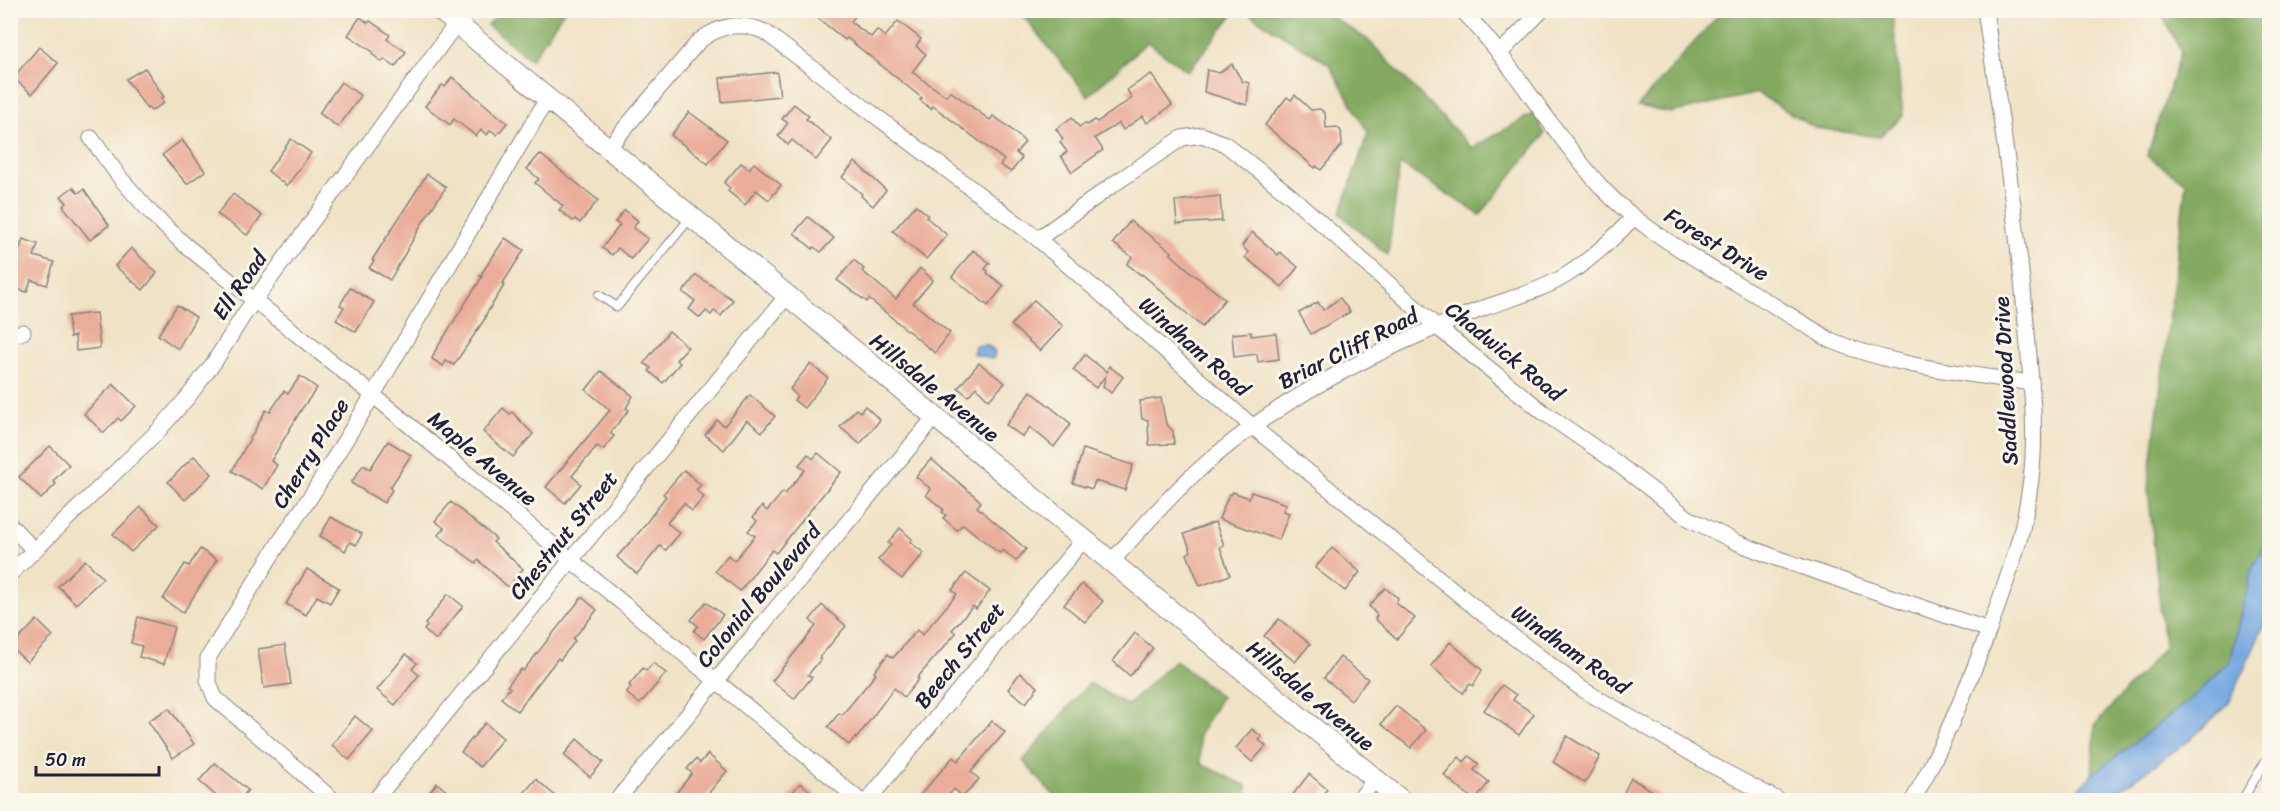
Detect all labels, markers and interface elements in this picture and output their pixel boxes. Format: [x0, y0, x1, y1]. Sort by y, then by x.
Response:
street label: Forest Drive [1656, 197, 1777, 292]
street label: Ell Road [201, 241, 278, 328]
street label: Windham Road [1130, 286, 1261, 407]
street label: Chadwick Road [1436, 291, 1574, 413]
street label: Saddlewood Drive [1982, 295, 2029, 467]
street label: Briar Cliff Road [1271, 296, 1426, 401]
street label: Hillsdale Avenue [861, 322, 1009, 453]
street label: Cherry Place [261, 390, 360, 516]
street label: Maple Avenue [419, 400, 547, 516]
street label: Chestnut Street [499, 461, 628, 609]
street label: Colonial Boulevard [686, 513, 832, 677]
street label: Beech Street [904, 593, 1015, 718]
street label: Windham Road [1503, 594, 1640, 706]
street label: Hillsdale Avenue [1237, 629, 1384, 762]
scale bar [36, 739, 159, 777]
text: 50 m [45, 744, 86, 776]

